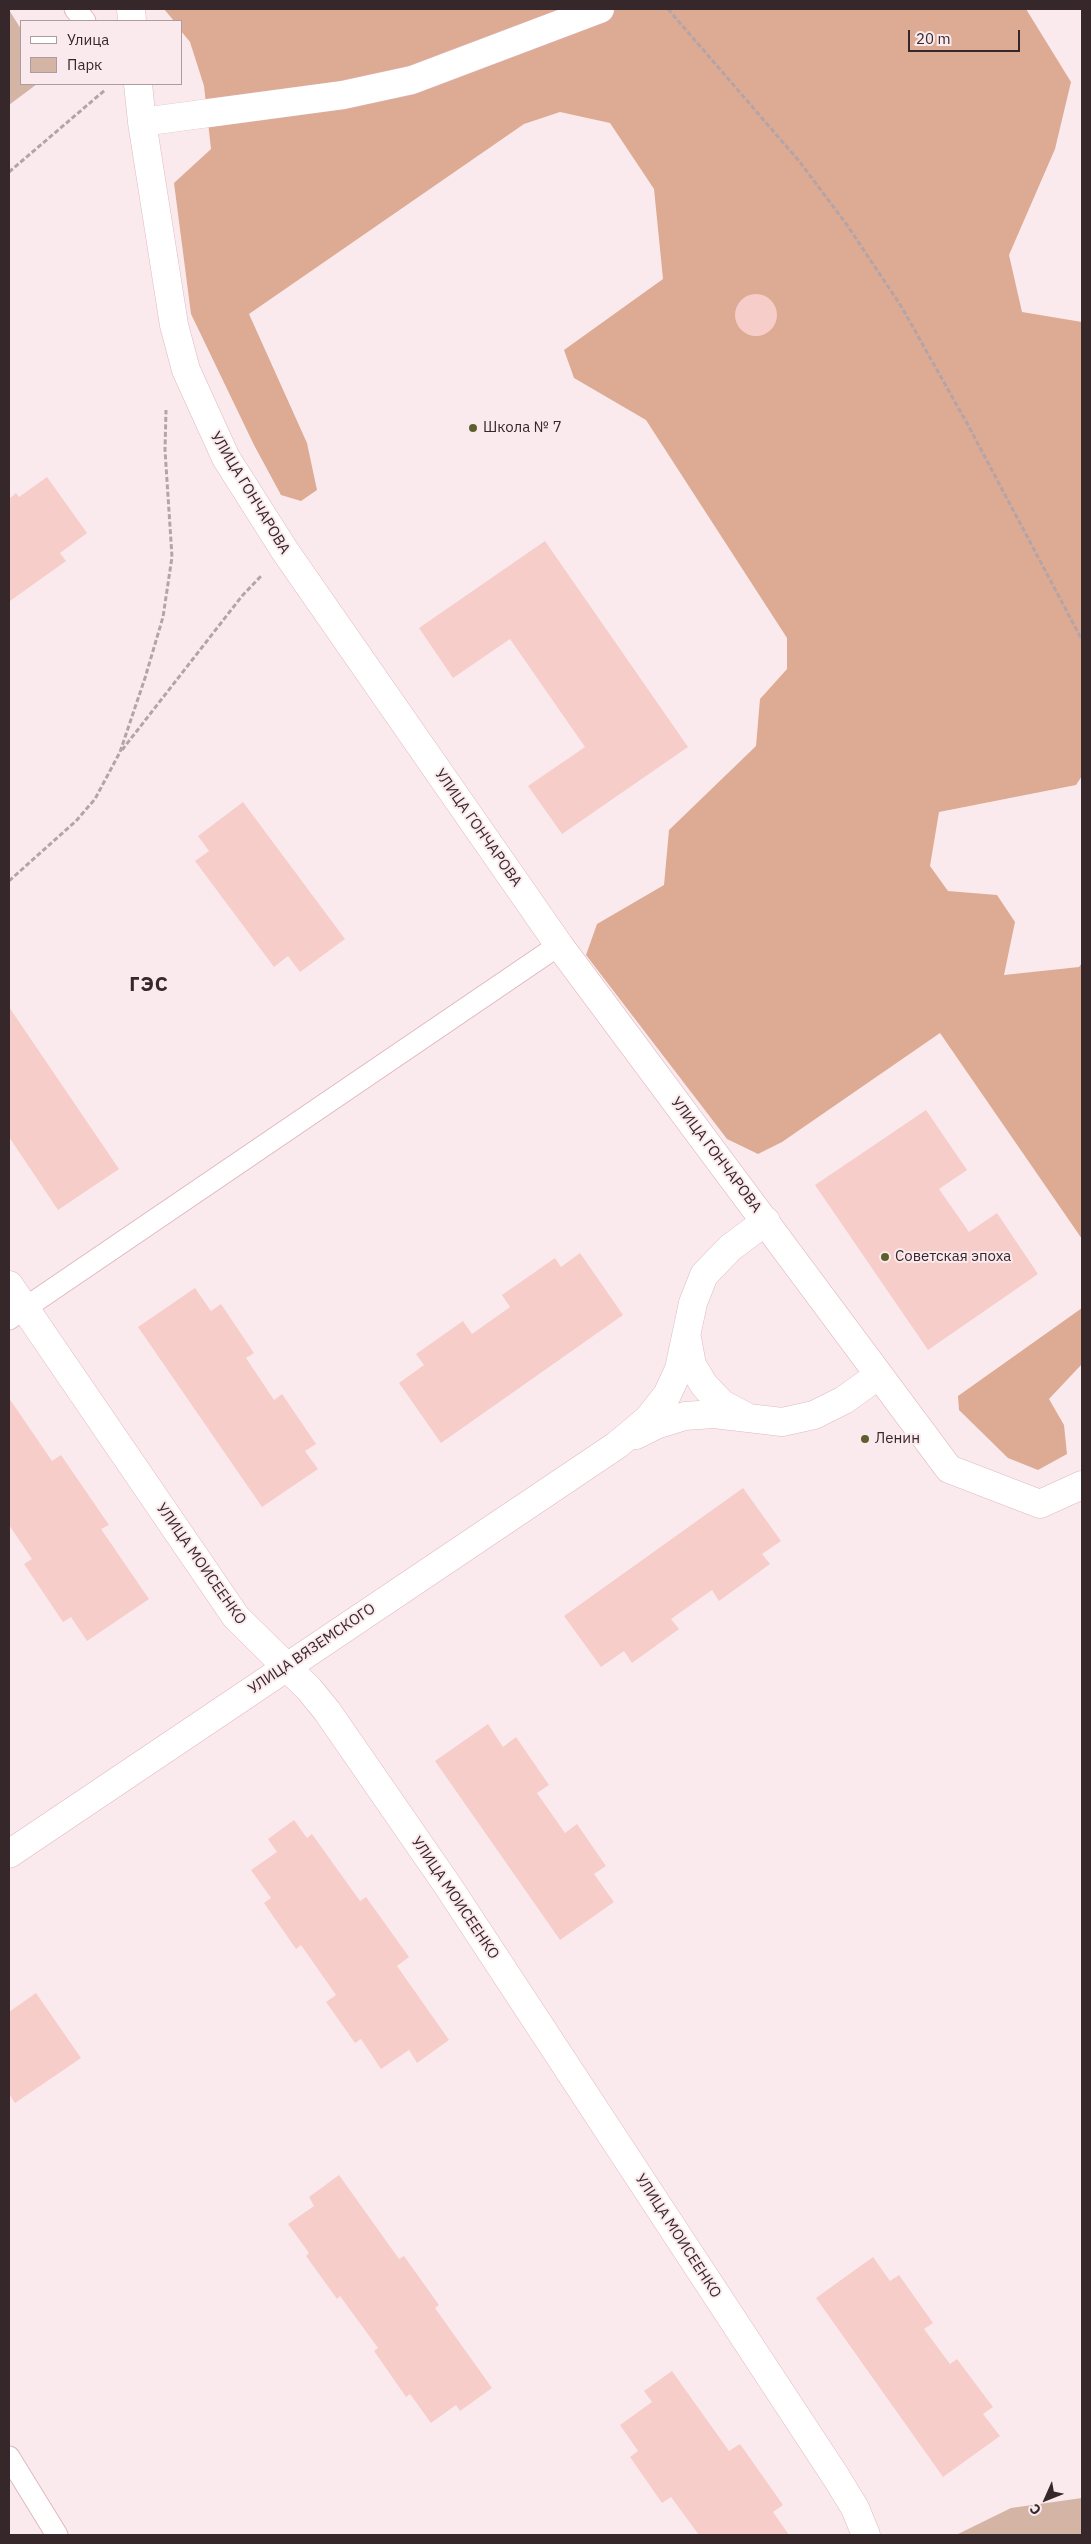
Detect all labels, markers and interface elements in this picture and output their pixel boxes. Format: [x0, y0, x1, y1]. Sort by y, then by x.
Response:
legend [20, 20, 182, 85]
scale bar [911, 20, 1024, 52]
text: 20 m [916, 29, 951, 48]
text: Улица [67, 30, 109, 49]
text: Парк [67, 55, 102, 74]
place label: Школа № 7 [483, 419, 562, 437]
marker: Школа № 7 [467, 422, 479, 434]
street label: УЛИЦА ГОНЧАРОВА [206, 429, 294, 557]
street label: УЛИЦА ГОНЧАРОВА [431, 766, 525, 890]
district label: ГЭС [129, 973, 169, 997]
street label: УЛИЦА ГОНЧАРОВА [667, 1094, 765, 1216]
place label: Советская эпоха [895, 1248, 1011, 1266]
marker: Советская эпоха [879, 1251, 891, 1263]
place label: Ленин [875, 1430, 920, 1448]
marker: Ленин [859, 1433, 871, 1445]
street label: УЛИЦА МОИСЕЕНКО [152, 1500, 250, 1628]
street label: УЛИЦА ВЯЗЕМСКОГО [245, 1600, 379, 1698]
street label: УЛИЦА МОИСЕЕНКО [407, 1833, 503, 1963]
street label: УЛИЦА МОИСЕЕНКО [631, 2171, 725, 2301]
north arrow [1021, 2474, 1071, 2524]
text: С [1026, 2500, 1045, 2519]

